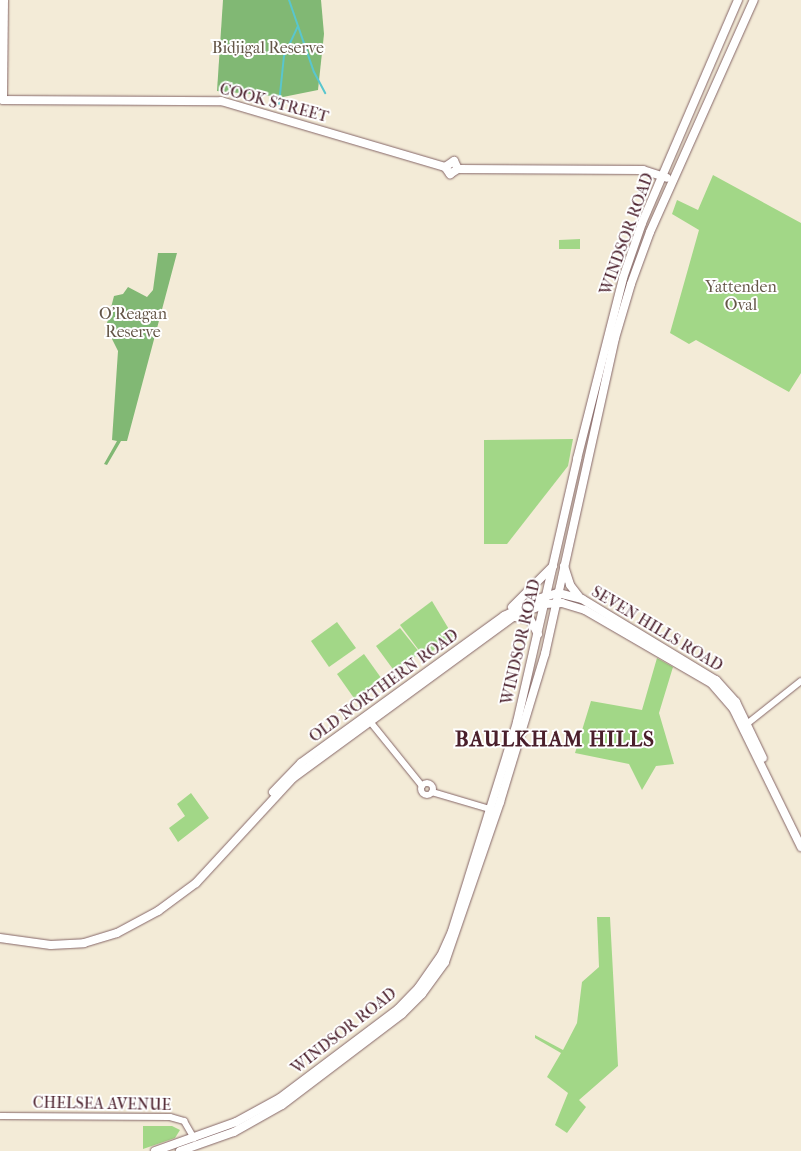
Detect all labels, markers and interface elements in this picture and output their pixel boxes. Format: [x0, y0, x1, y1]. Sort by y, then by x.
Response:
park label: Bidjigal Reserve [212, 38, 324, 58]
street label: COOK STREET [217, 79, 331, 127]
street label: WINDSOR ROAD [596, 170, 658, 298]
park label: Yattenden Oval [705, 277, 777, 315]
park label: O'Reagan Reserve [99, 304, 167, 342]
street label: WINDSOR ROAD [497, 577, 545, 707]
street label: SEVEN HILLS ROAD [588, 582, 726, 676]
street label: OLD NORTHERN ROAD [306, 625, 462, 747]
district label: BAULKHAM HILLS [453, 726, 657, 752]
street label: WINDSOR ROAD [288, 984, 400, 1078]
street label: CHELSEA AVENUE [33, 1093, 171, 1115]

